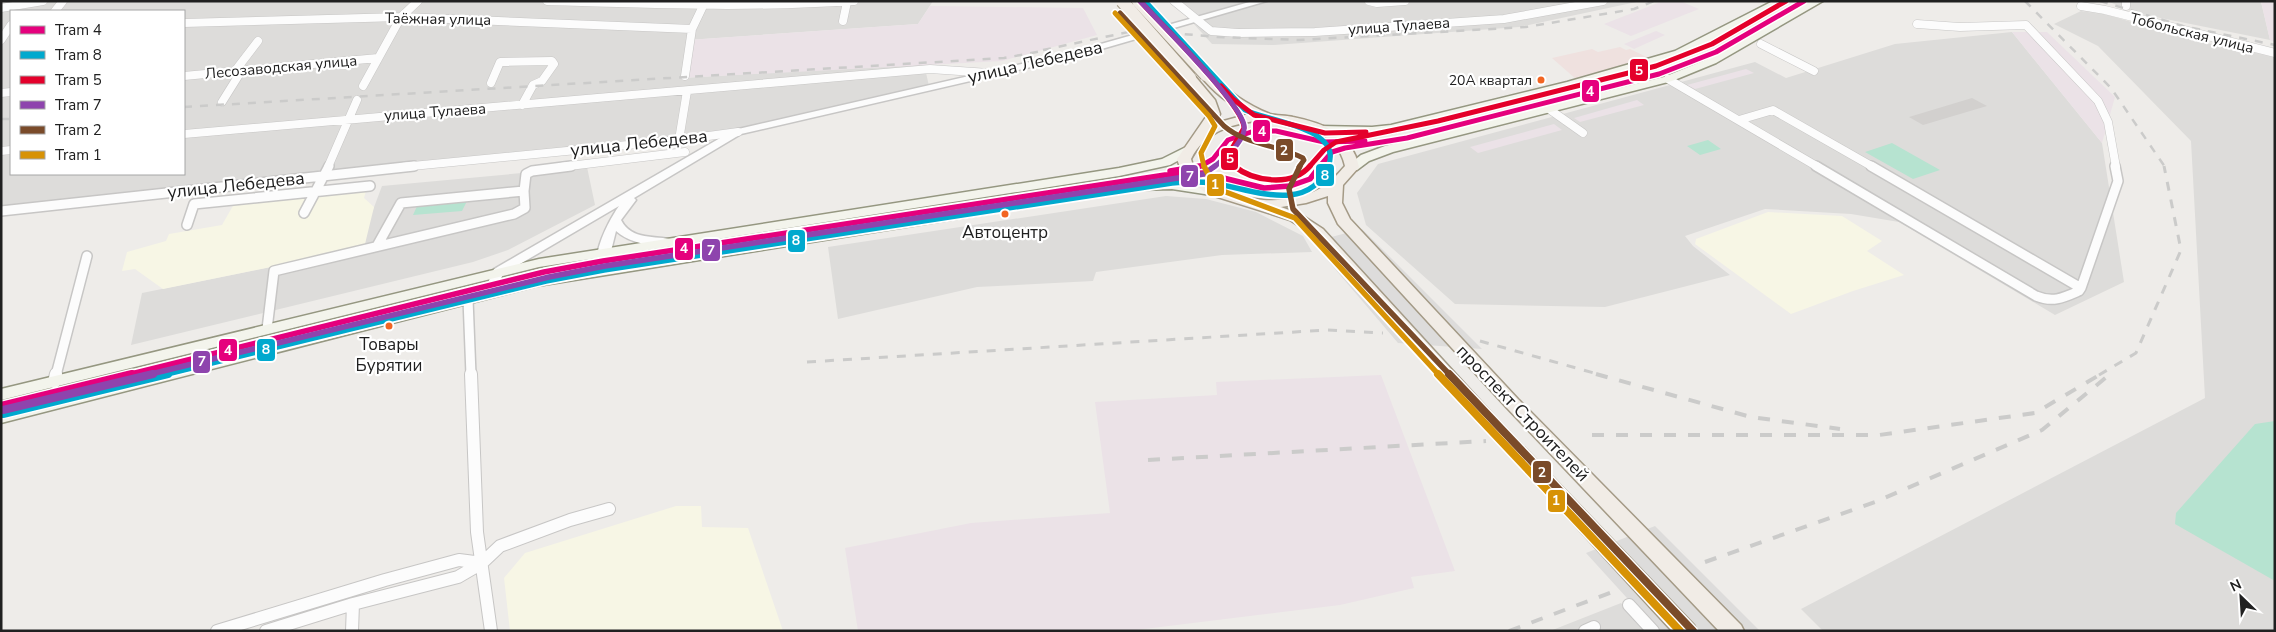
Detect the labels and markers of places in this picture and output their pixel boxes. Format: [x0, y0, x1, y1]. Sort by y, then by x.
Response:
place label: 20А квартал [1449, 71, 1532, 90]
marker: 20А квартал [1536, 75, 1546, 85]
marker: Автоцентр [1000, 209, 1010, 219]
place label: Автоцентр [962, 221, 1048, 244]
marker: Товары Бурятии [384, 321, 394, 331]
place label: Товары Бурятии [356, 333, 422, 377]

